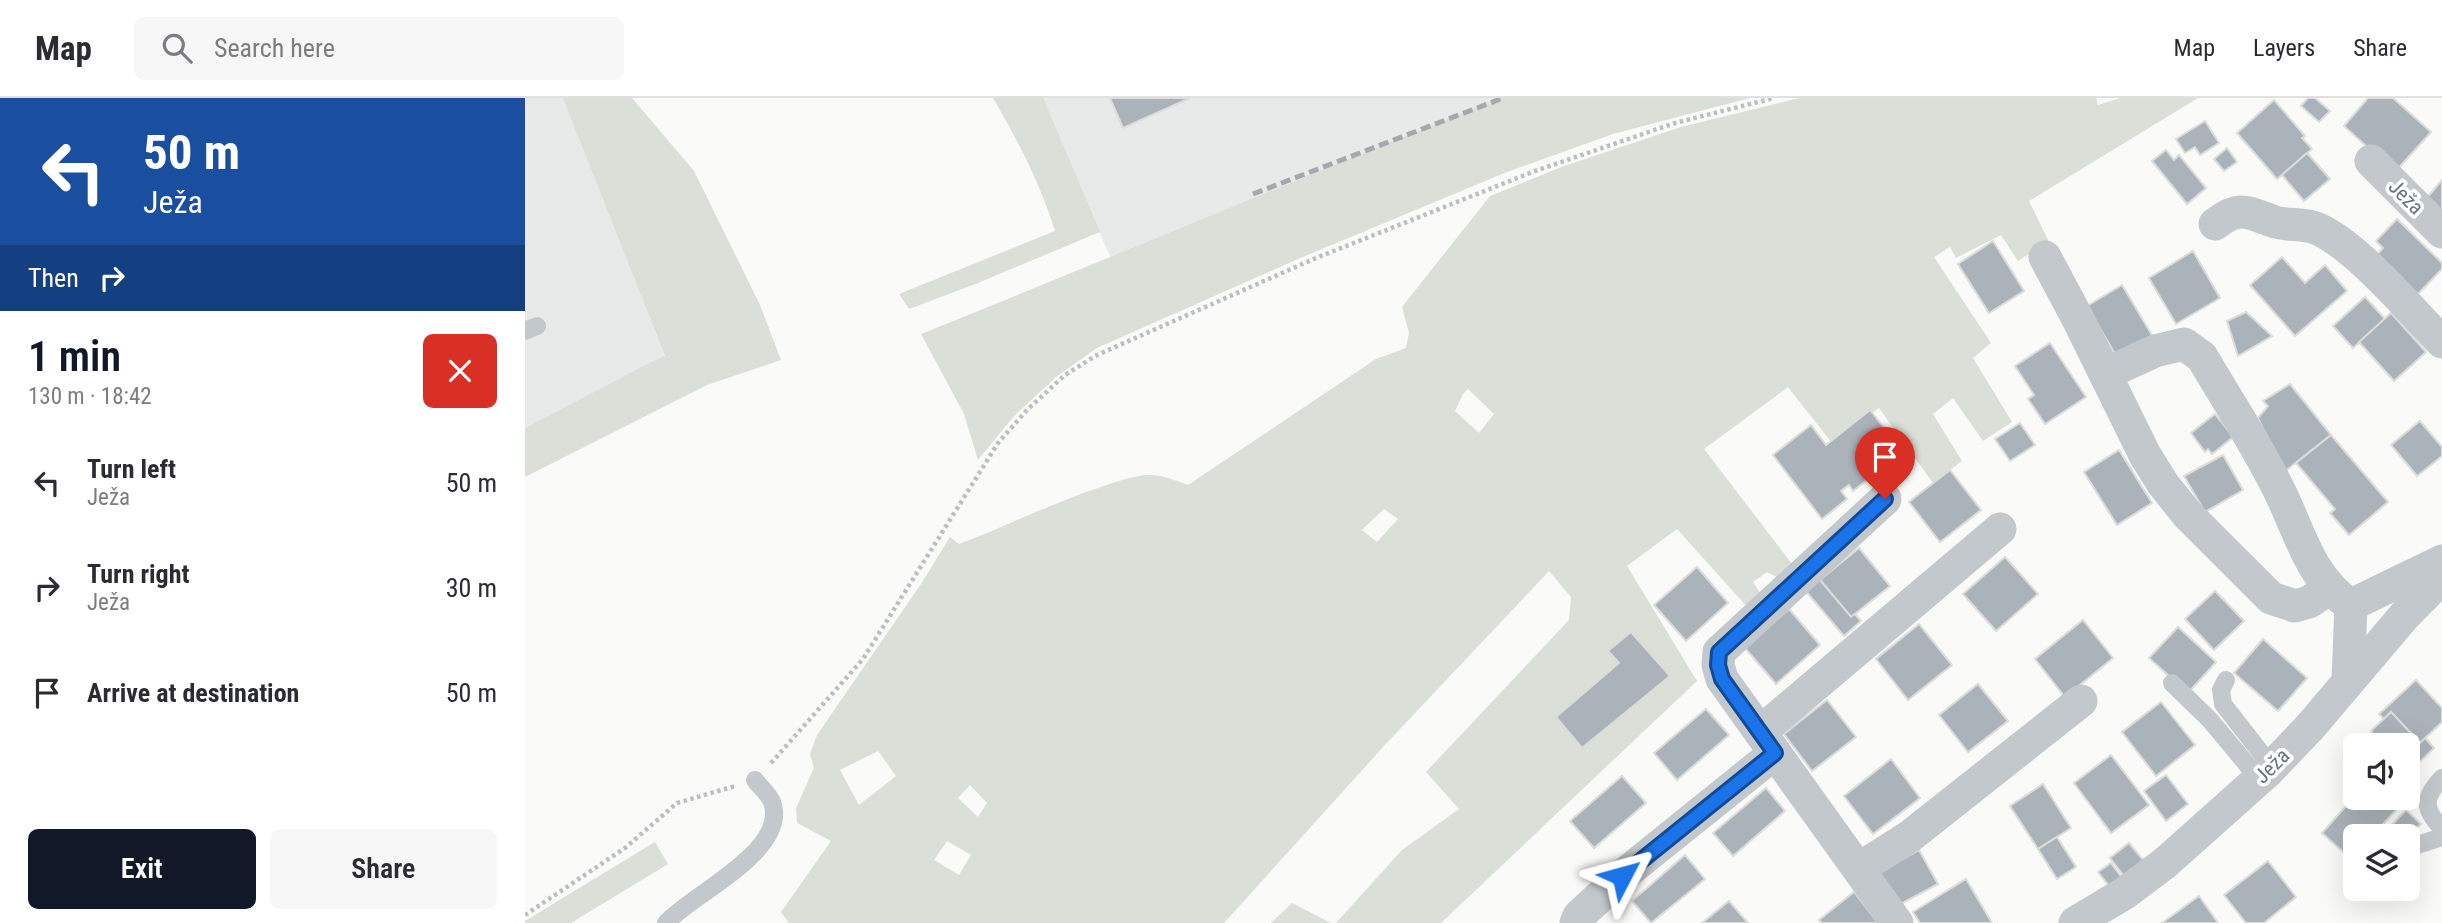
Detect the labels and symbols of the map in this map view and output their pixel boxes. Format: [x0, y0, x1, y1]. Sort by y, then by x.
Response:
street label: Ježa [2384, 175, 2428, 219]
pin [1855, 427, 1915, 499]
street label: Ježa [2250, 744, 2294, 788]
position arrow [1585, 839, 1659, 913]

